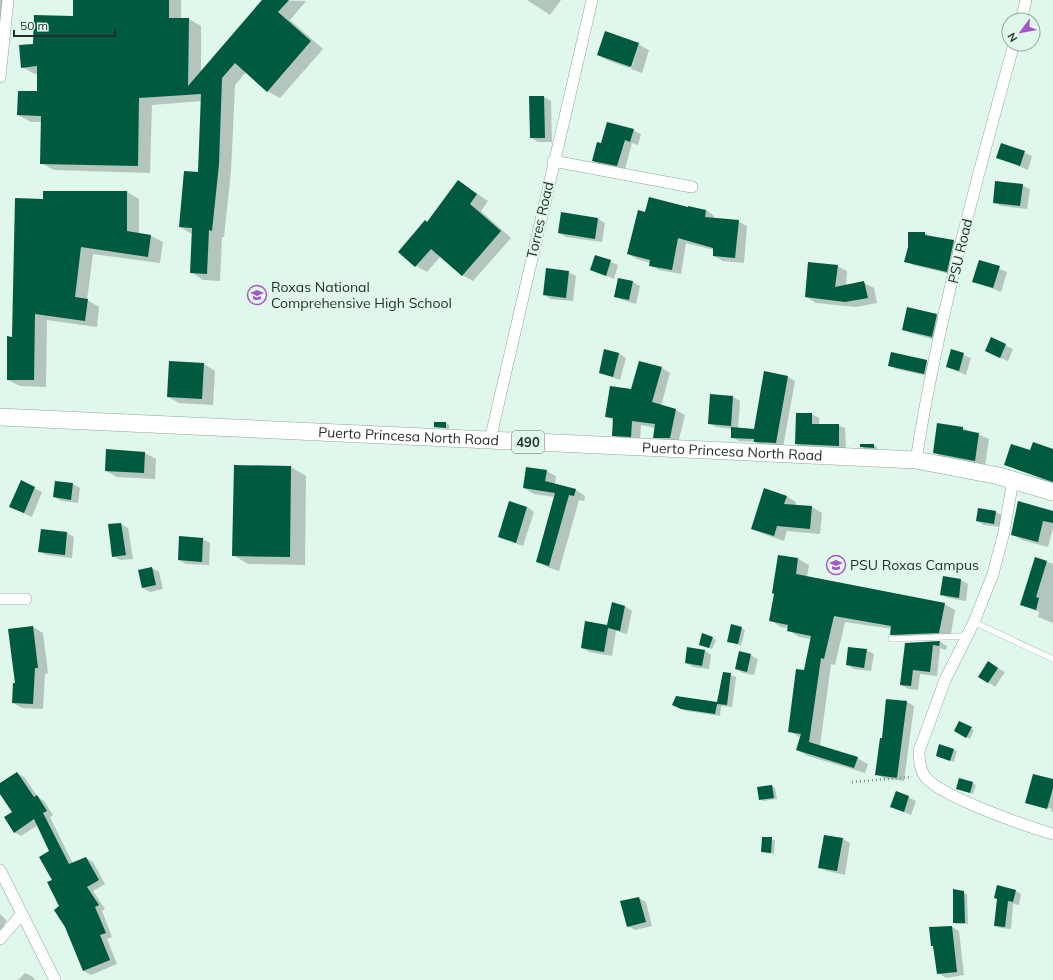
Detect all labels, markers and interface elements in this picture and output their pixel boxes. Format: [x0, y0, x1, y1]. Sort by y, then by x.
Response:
scale bar [14, 12, 115, 38]
north arrow [1001, 12, 1041, 52]
text: 50 m [20, 18, 48, 33]
text: N [1004, 30, 1021, 45]
street label: Torres Road [522, 180, 558, 260]
street label: PSU Road [944, 217, 976, 285]
place label: Roxas National Comprehensive High School [271, 278, 452, 312]
school or university icon: Roxas National Comprehensive High School [246, 284, 268, 306]
street label: Puerto Princesa North Road [318, 423, 499, 449]
road number: 490 [512, 431, 544, 453]
street label: Puerto Princesa North Road [641, 438, 823, 465]
school or university icon: PSU Roxas Campus [825, 554, 847, 576]
place label: PSU Roxas Campus [850, 556, 979, 574]

